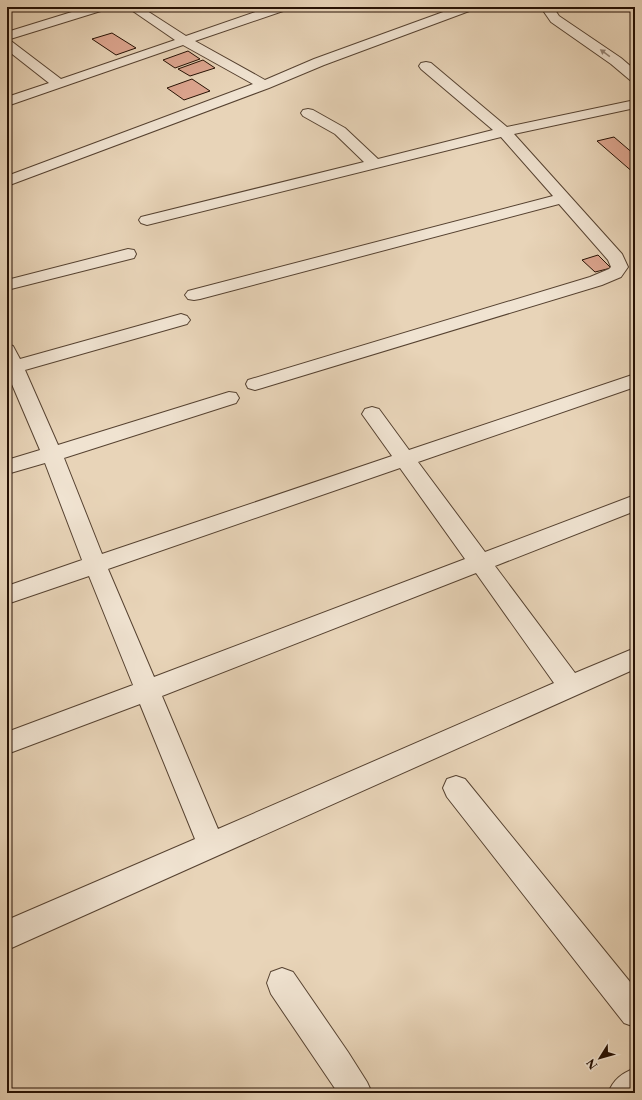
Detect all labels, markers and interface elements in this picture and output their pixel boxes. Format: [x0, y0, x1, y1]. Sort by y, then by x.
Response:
one-way arrow [599, 49, 610, 57]
north arrow [580, 1038, 620, 1078]
text: N [583, 1056, 600, 1072]

